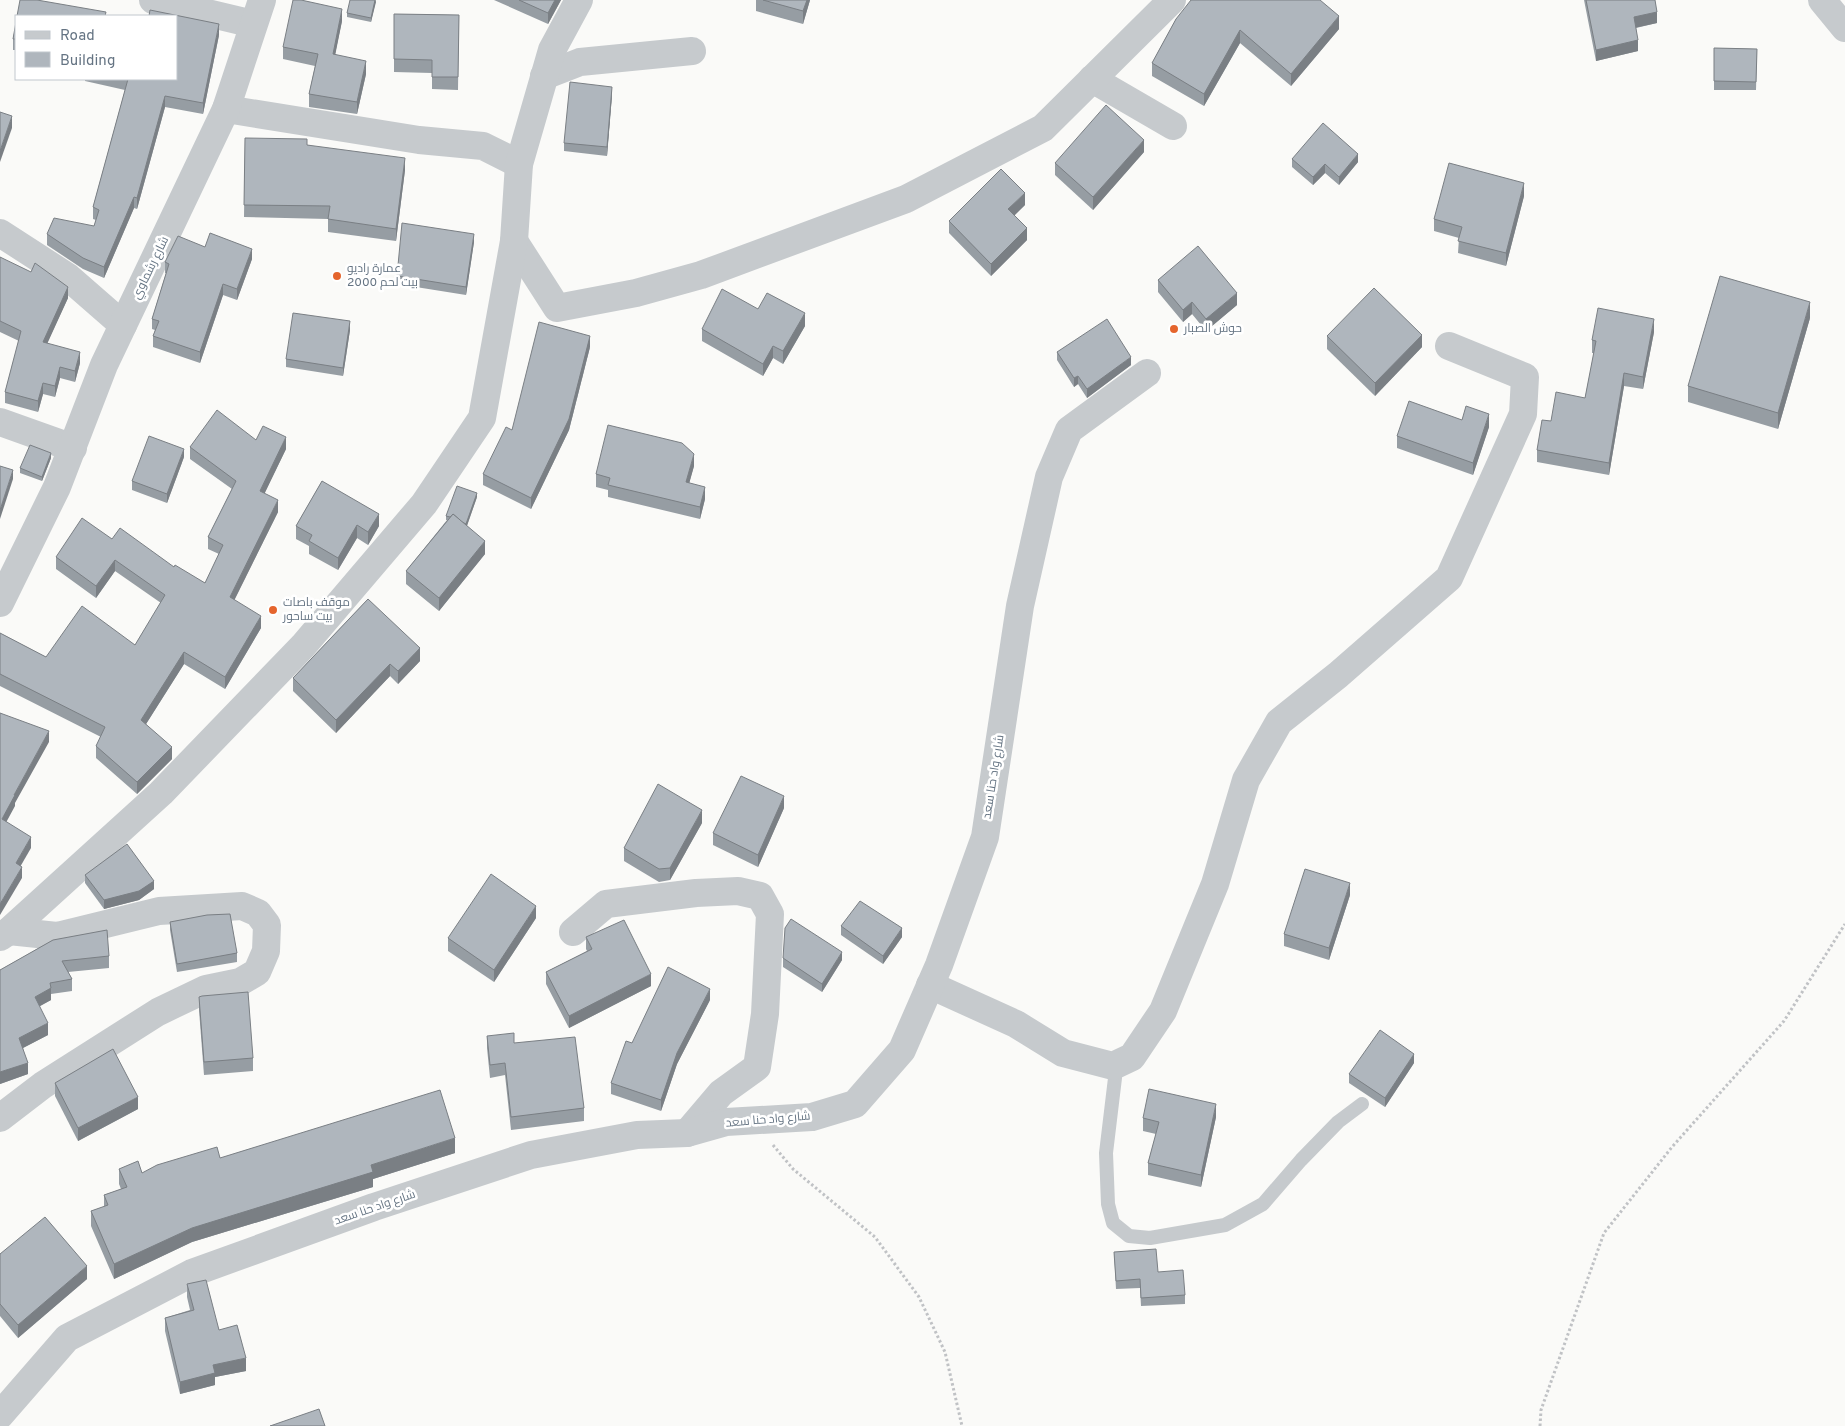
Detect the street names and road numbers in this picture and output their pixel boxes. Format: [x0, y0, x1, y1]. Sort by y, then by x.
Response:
street label: شارع رشماوي [129, 234, 174, 303]
street label: شارع واد حنا سعد [979, 734, 1009, 820]
street label: شارع واد حنا سعد [725, 1108, 811, 1132]
street label: شارع واد حنا سعد [332, 1187, 418, 1229]

